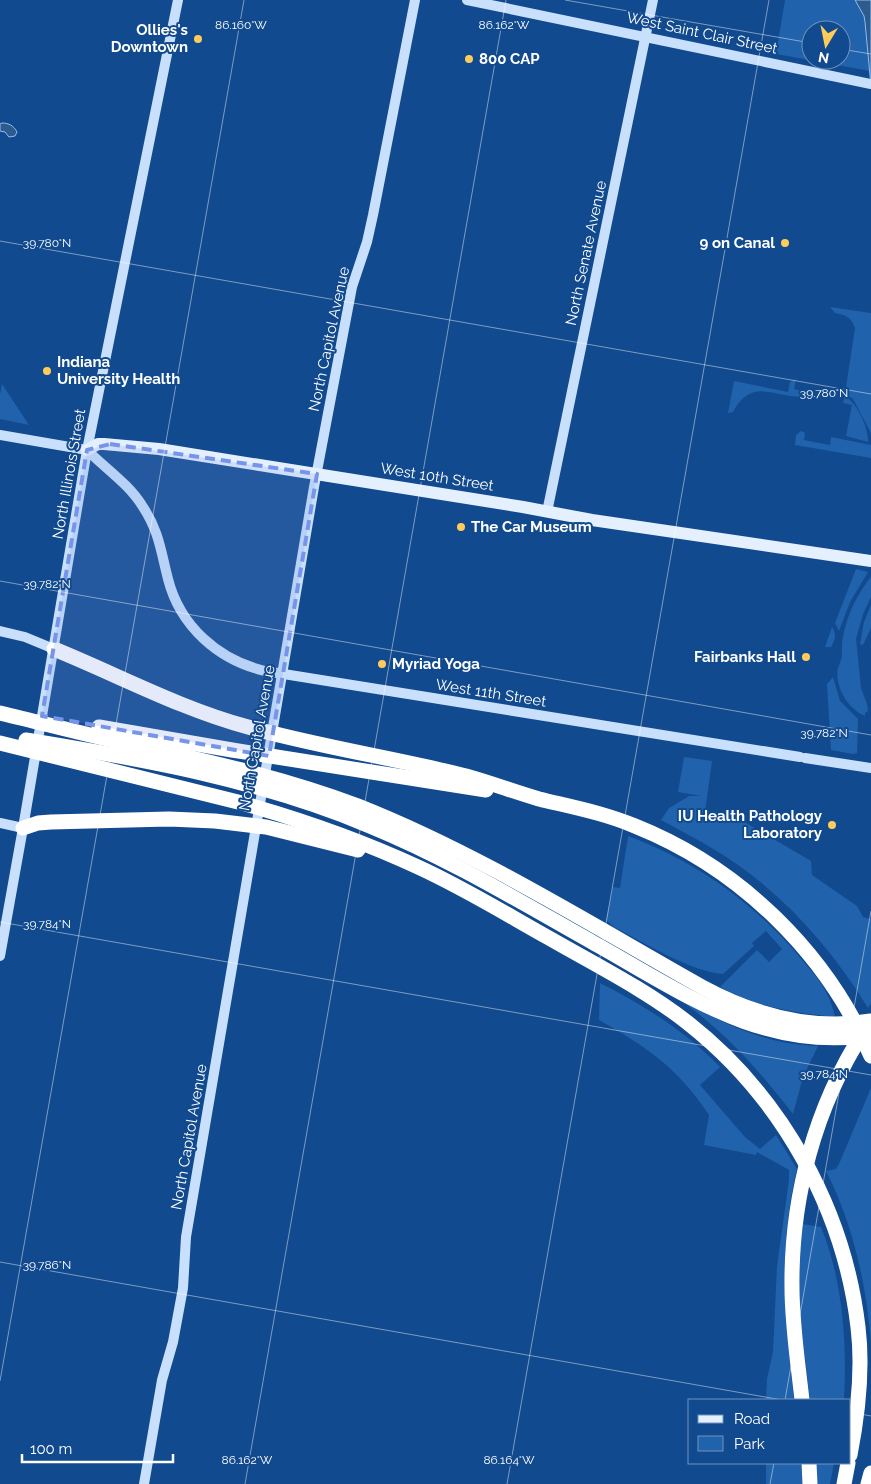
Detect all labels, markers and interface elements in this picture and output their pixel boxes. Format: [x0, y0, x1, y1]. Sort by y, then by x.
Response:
street label: West Saint Clair Street [625, 8, 779, 58]
text: 86.160°W [215, 18, 267, 32]
text: 86.162°W [479, 18, 530, 32]
north arrow [801, 20, 851, 70]
place label: Ollies's Downtown [111, 21, 188, 56]
marker: Ollies's Downtown [192, 33, 204, 45]
text: N [817, 49, 830, 67]
place label: 800 CAP [479, 50, 540, 68]
marker: 800 CAP [463, 53, 475, 65]
street label: North Senate Avenue [562, 179, 610, 327]
place label: 9 on Canal [699, 234, 775, 252]
text: 39.780°N [23, 236, 71, 250]
marker: 9 on Canal [779, 237, 791, 249]
street label: North Capitol Avenue [305, 265, 353, 413]
place label: Indiana University Health [57, 353, 180, 388]
marker: Indiana University Health [41, 365, 53, 377]
text: 39.780°N [800, 386, 848, 400]
street label: North Illinois Street [49, 407, 89, 541]
street label: West 10th Street [379, 459, 495, 495]
place label: The Car Museum [471, 518, 592, 536]
marker: The Car Museum [455, 521, 467, 533]
text: 39.782°N [23, 577, 71, 591]
place label: Fairbanks Hall [694, 648, 796, 666]
marker: Fairbanks Hall [800, 651, 812, 663]
place label: Myriad Yoga [392, 655, 480, 673]
marker: Myriad Yoga [376, 658, 388, 670]
street label: North Capitol Avenue [235, 664, 279, 812]
street label: West 11th Street [434, 675, 548, 711]
text: 39.782°N [800, 726, 848, 740]
place label: IU Health Pathology Laboratory [678, 807, 823, 842]
marker: IU Health Pathology Laboratory [826, 819, 838, 831]
text: 39.784°N [23, 917, 71, 931]
street label: North Capitol Avenue [167, 1063, 211, 1211]
text: 39.784°N [800, 1067, 848, 1081]
text: 39.786°N [23, 1258, 71, 1272]
legend [688, 1399, 851, 1464]
text: Road [734, 1410, 770, 1428]
scale bar [22, 1432, 174, 1464]
text: Park [734, 1435, 765, 1453]
text: 100 m [30, 1440, 72, 1458]
text: 86.162°W [222, 1453, 273, 1467]
text: 86.164°W [483, 1453, 535, 1467]

